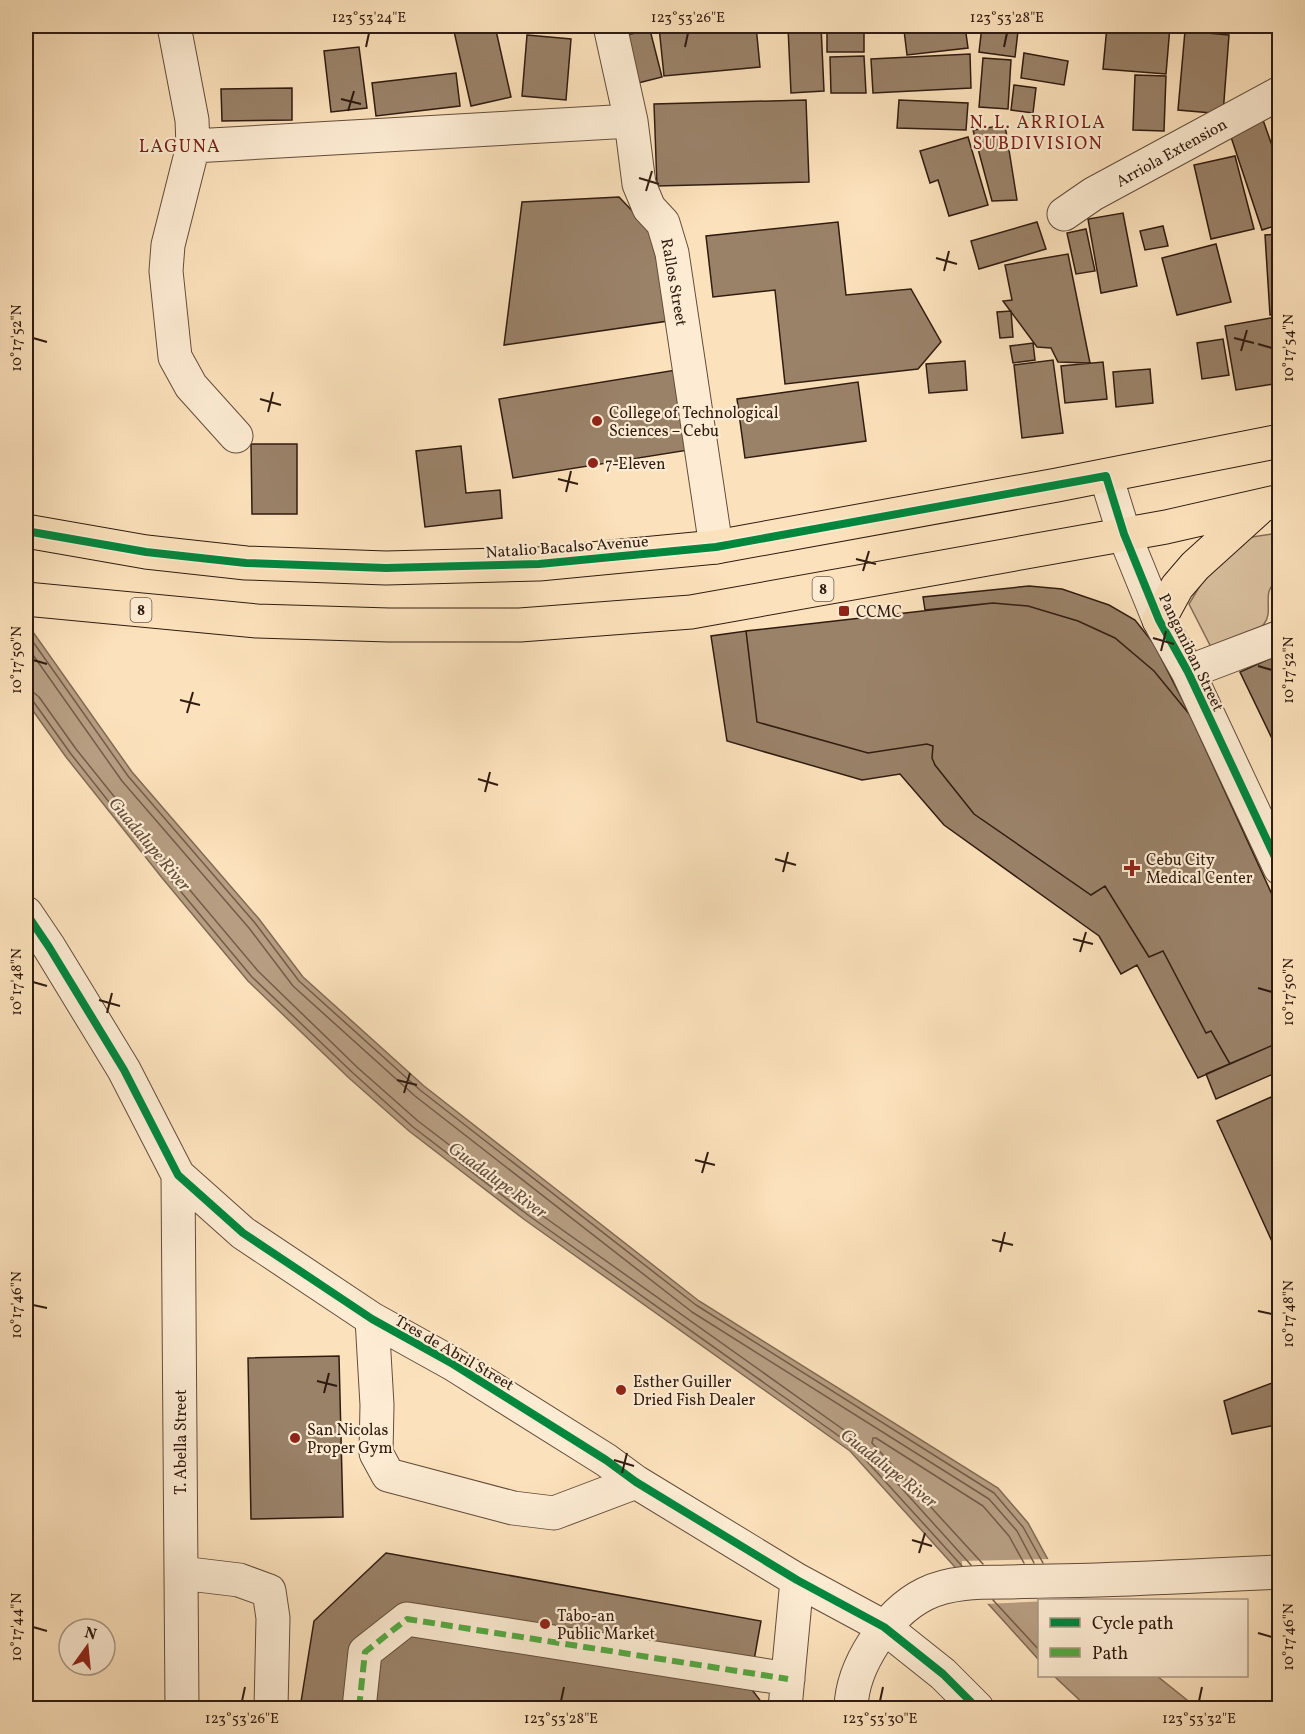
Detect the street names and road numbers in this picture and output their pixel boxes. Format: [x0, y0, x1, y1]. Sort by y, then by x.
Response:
street label: Arriola Extension [1112, 114, 1232, 193]
street label: Rallos Street [654, 237, 692, 328]
street label: Natalio Bacalso Avenue [485, 531, 649, 565]
road number: 8 [812, 577, 834, 601]
street label: Panganiban Street [1152, 590, 1228, 716]
road number: 8 [130, 598, 152, 622]
street label: Tres de Abril Street [390, 1311, 518, 1397]
street label: T. Abella Street [171, 1389, 193, 1495]

